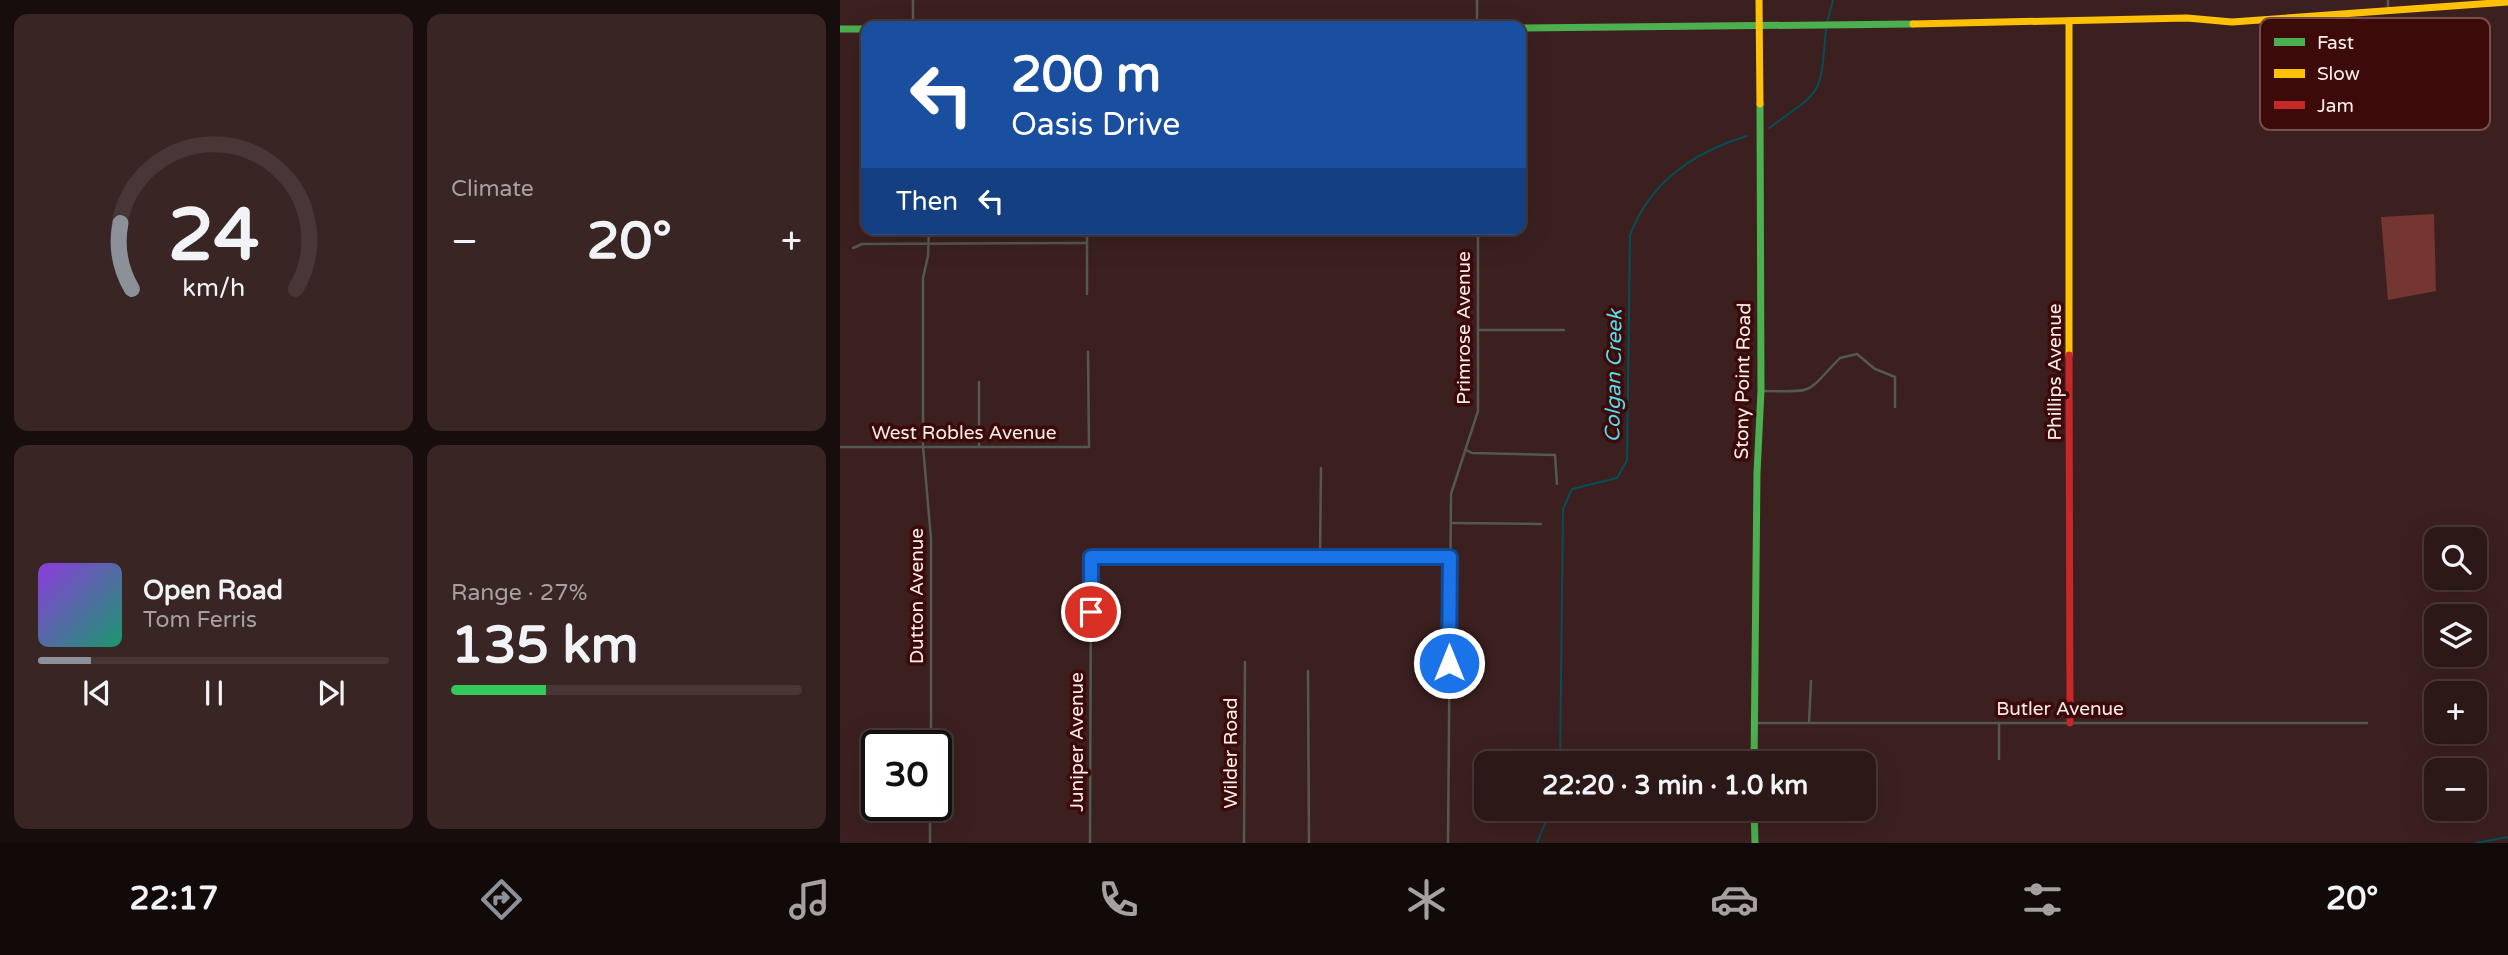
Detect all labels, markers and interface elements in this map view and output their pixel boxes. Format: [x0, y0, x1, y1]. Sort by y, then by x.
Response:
legend [2260, 18, 2490, 130]
text: Fast [2317, 32, 2354, 54]
text: 200 m [1011, 46, 1161, 105]
icon: left [896, 49, 987, 140]
text: Slow [2317, 63, 2360, 85]
text: Jam [2317, 95, 2354, 117]
text: Oasis Drive [1011, 106, 1180, 144]
text: Climate [451, 175, 534, 203]
icon: left [972, 182, 1010, 220]
text: Then [896, 186, 958, 217]
text: 24 [168, 192, 259, 280]
text: 20° [587, 210, 672, 273]
text: − [451, 219, 478, 265]
text: + [781, 219, 802, 265]
street label: Primrose Avenue [1453, 251, 1475, 405]
text: km/h [182, 272, 245, 302]
street label: Stony Point Road [1731, 303, 1755, 459]
street label: Phillips Avenue [2044, 303, 2066, 441]
water label: Colgan Creek [1600, 308, 1628, 443]
street label: West Robles Avenue [872, 422, 1056, 444]
map controls [2424, 527, 2487, 821]
button: search [2424, 527, 2487, 590]
street label: Dutton Avenue [906, 528, 928, 664]
text: Open Road [143, 575, 283, 606]
text: Range · 27% [451, 579, 587, 607]
pin [1061, 582, 1121, 642]
icon: arrive [1072, 593, 1110, 631]
button: layers [2424, 604, 2487, 667]
text: Tom Ferris [143, 606, 257, 634]
text: 135 km [451, 614, 639, 677]
position arrow [1412, 626, 1486, 700]
street label: Juniper Avenue [1066, 672, 1088, 812]
icon: previous [78, 674, 116, 712]
icon: pause [195, 674, 233, 712]
icon: next [312, 674, 350, 712]
button: + [2424, 681, 2487, 744]
street label: Wilder Road [1220, 697, 1242, 809]
street label: Butler Avenue [1996, 698, 2124, 720]
speed limit sign: 30 [861, 730, 952, 821]
button: − [2424, 758, 2487, 821]
text: 22:20 · 3 min · 1.0 km [1542, 770, 1808, 801]
icon: directions [477, 875, 526, 924]
icon: music [785, 875, 834, 924]
icon: phone [1094, 875, 1143, 924]
icon: climate [1402, 875, 1451, 924]
icon: car [1710, 875, 1759, 924]
icon: filters [2018, 875, 2067, 924]
text: 22:17 [130, 880, 218, 918]
text: 20° [2326, 880, 2378, 918]

